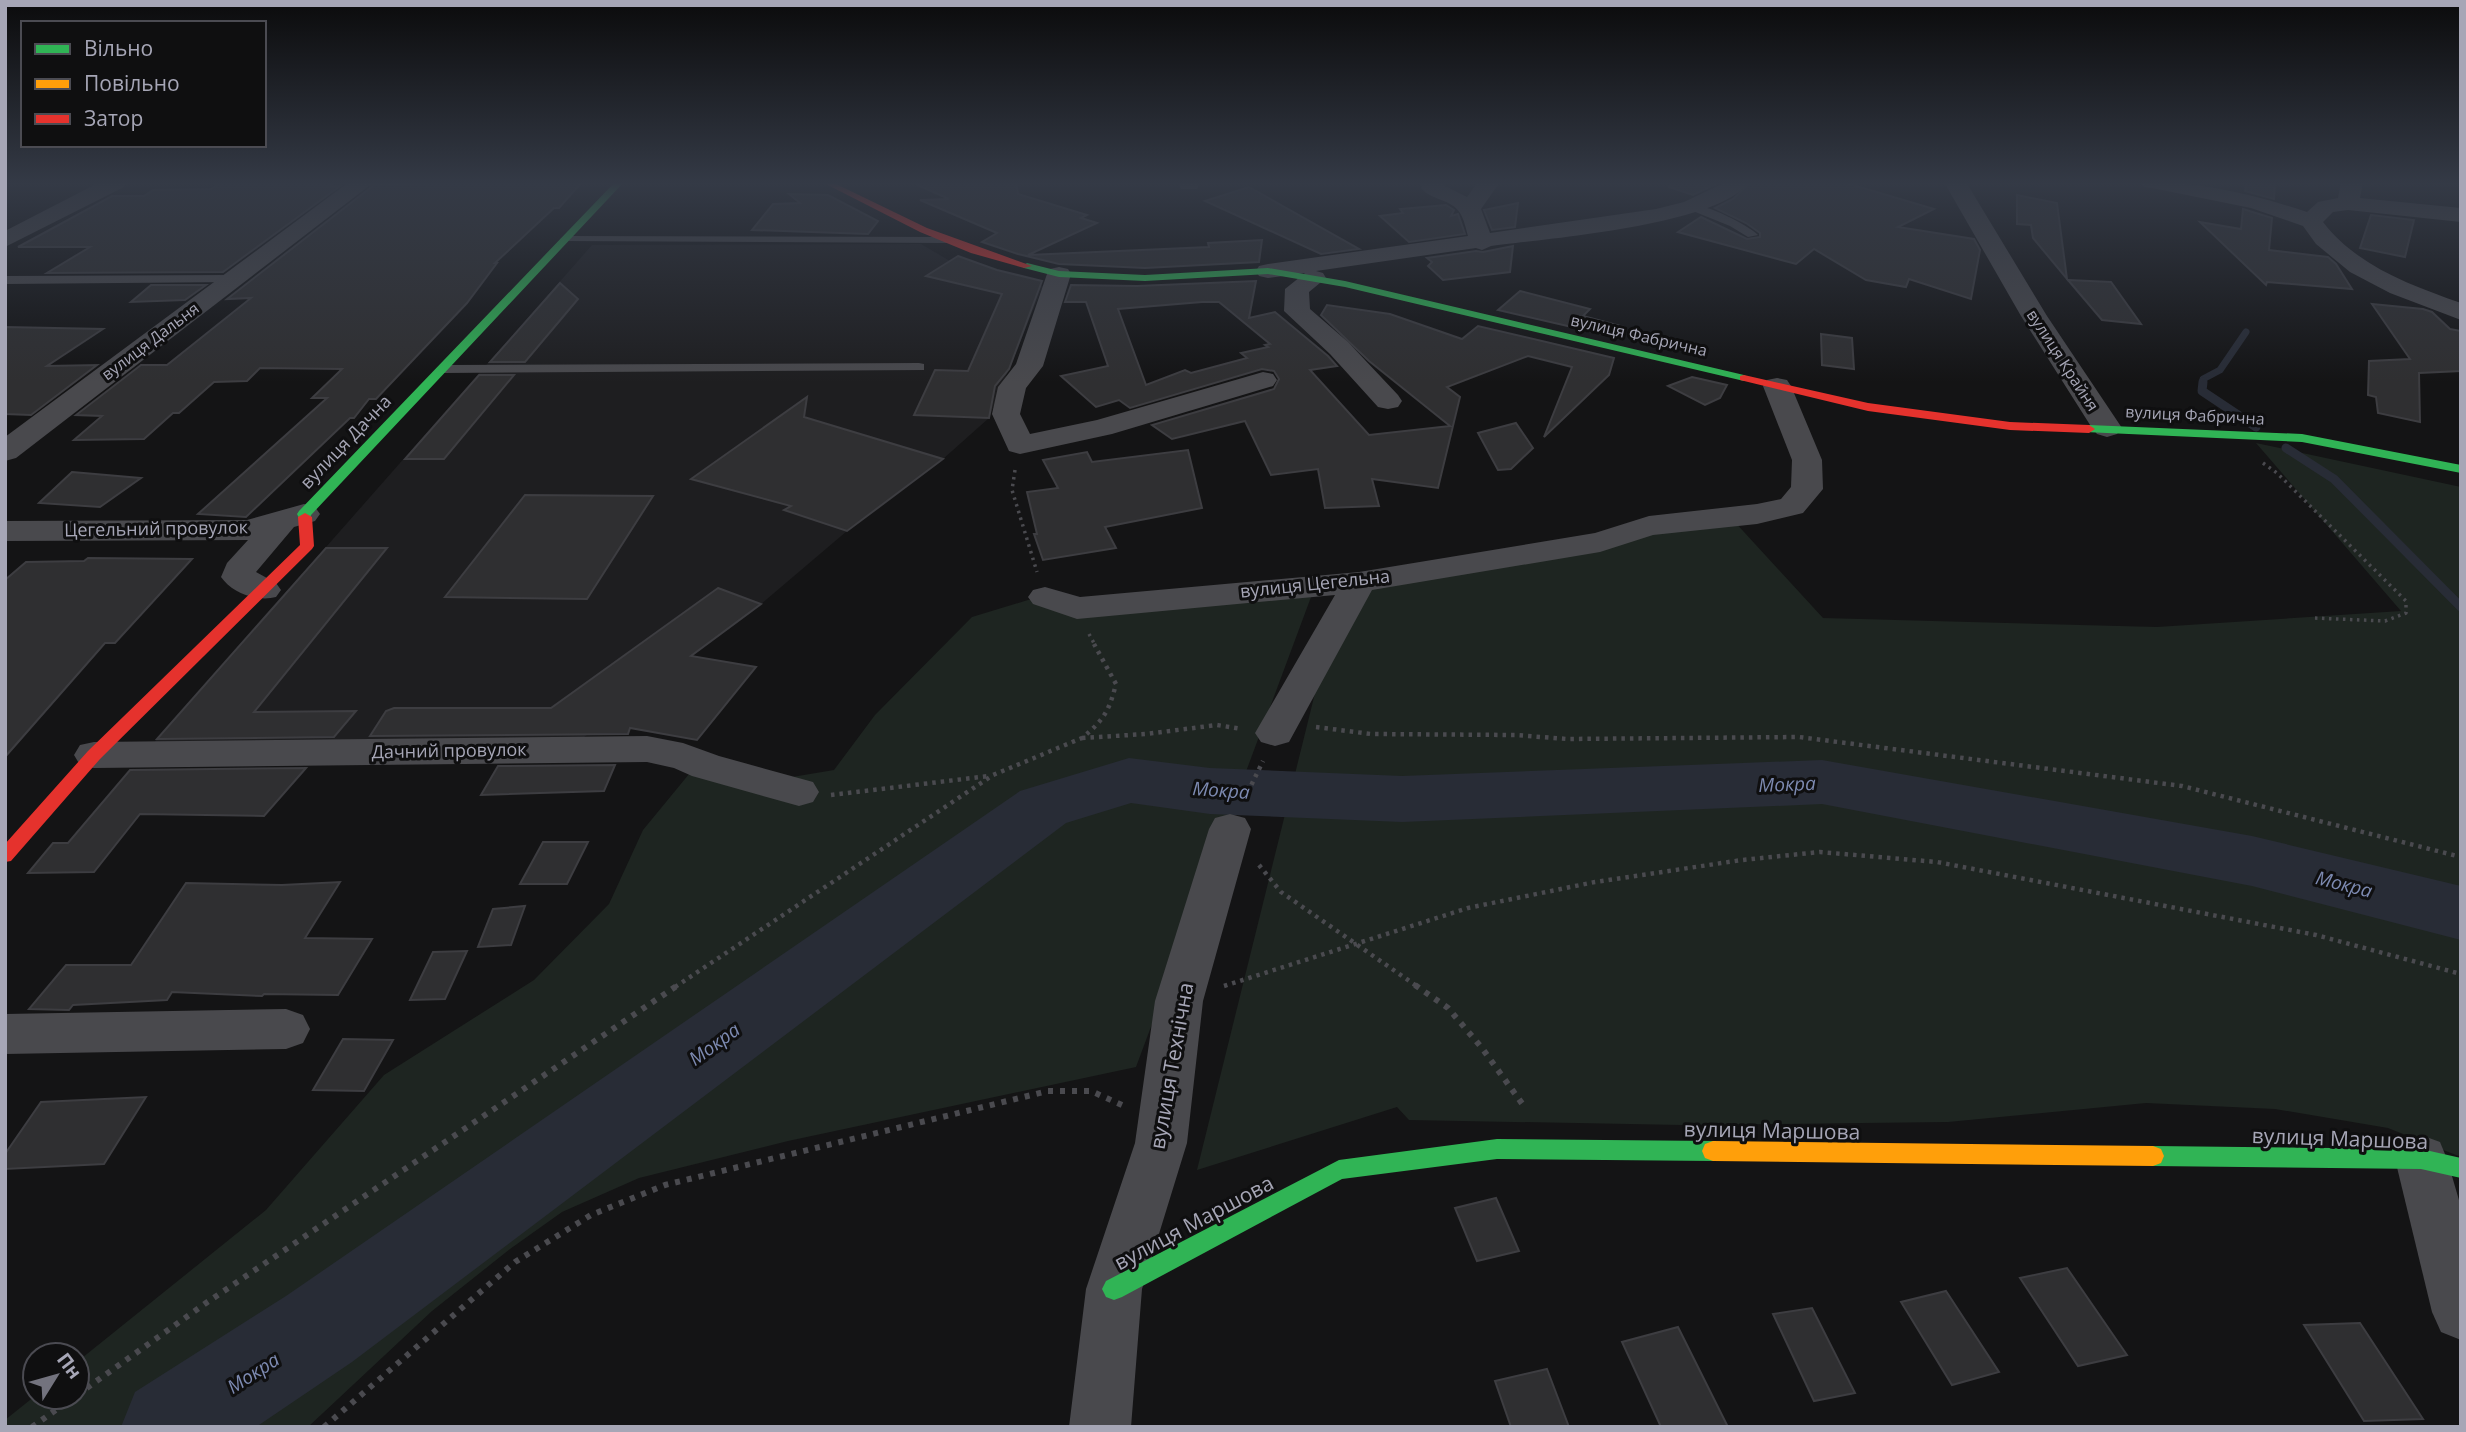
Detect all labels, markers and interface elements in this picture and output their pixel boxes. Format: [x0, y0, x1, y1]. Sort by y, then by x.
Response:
legend [21, 21, 266, 147]
text: Вільно [84, 34, 153, 62]
text: Повільно [84, 69, 180, 97]
text: Затор [84, 104, 143, 132]
street label: вулиця Дальня [97, 297, 203, 385]
street label: вулиця Крайня [2022, 305, 2104, 415]
street label: вулиця Фабрична [1569, 309, 1709, 361]
street label: вулиця Дачна [294, 389, 396, 493]
street label: вулиця Фабрична [2125, 400, 2265, 430]
street label: Цегельний провулок [64, 514, 249, 542]
street label: вулиця Цегельна [1239, 563, 1391, 603]
street label: Дачний провулок [371, 737, 527, 763]
water label: Мокра [1758, 770, 1816, 798]
water label: Мокра [1191, 775, 1251, 805]
water label: Мокра [2313, 864, 2375, 904]
street label: вулиця Технічна [1143, 980, 1199, 1151]
water label: Мокра [683, 1016, 745, 1071]
street label: вулиця Маршова [1683, 1114, 1861, 1146]
street label: вулиця Маршова [2251, 1121, 2429, 1155]
street label: вулиця Маршова [1109, 1168, 1278, 1276]
north arrow [21, 1341, 91, 1411]
water label: Мокра [222, 1346, 284, 1400]
text: Пн [51, 1347, 88, 1384]

